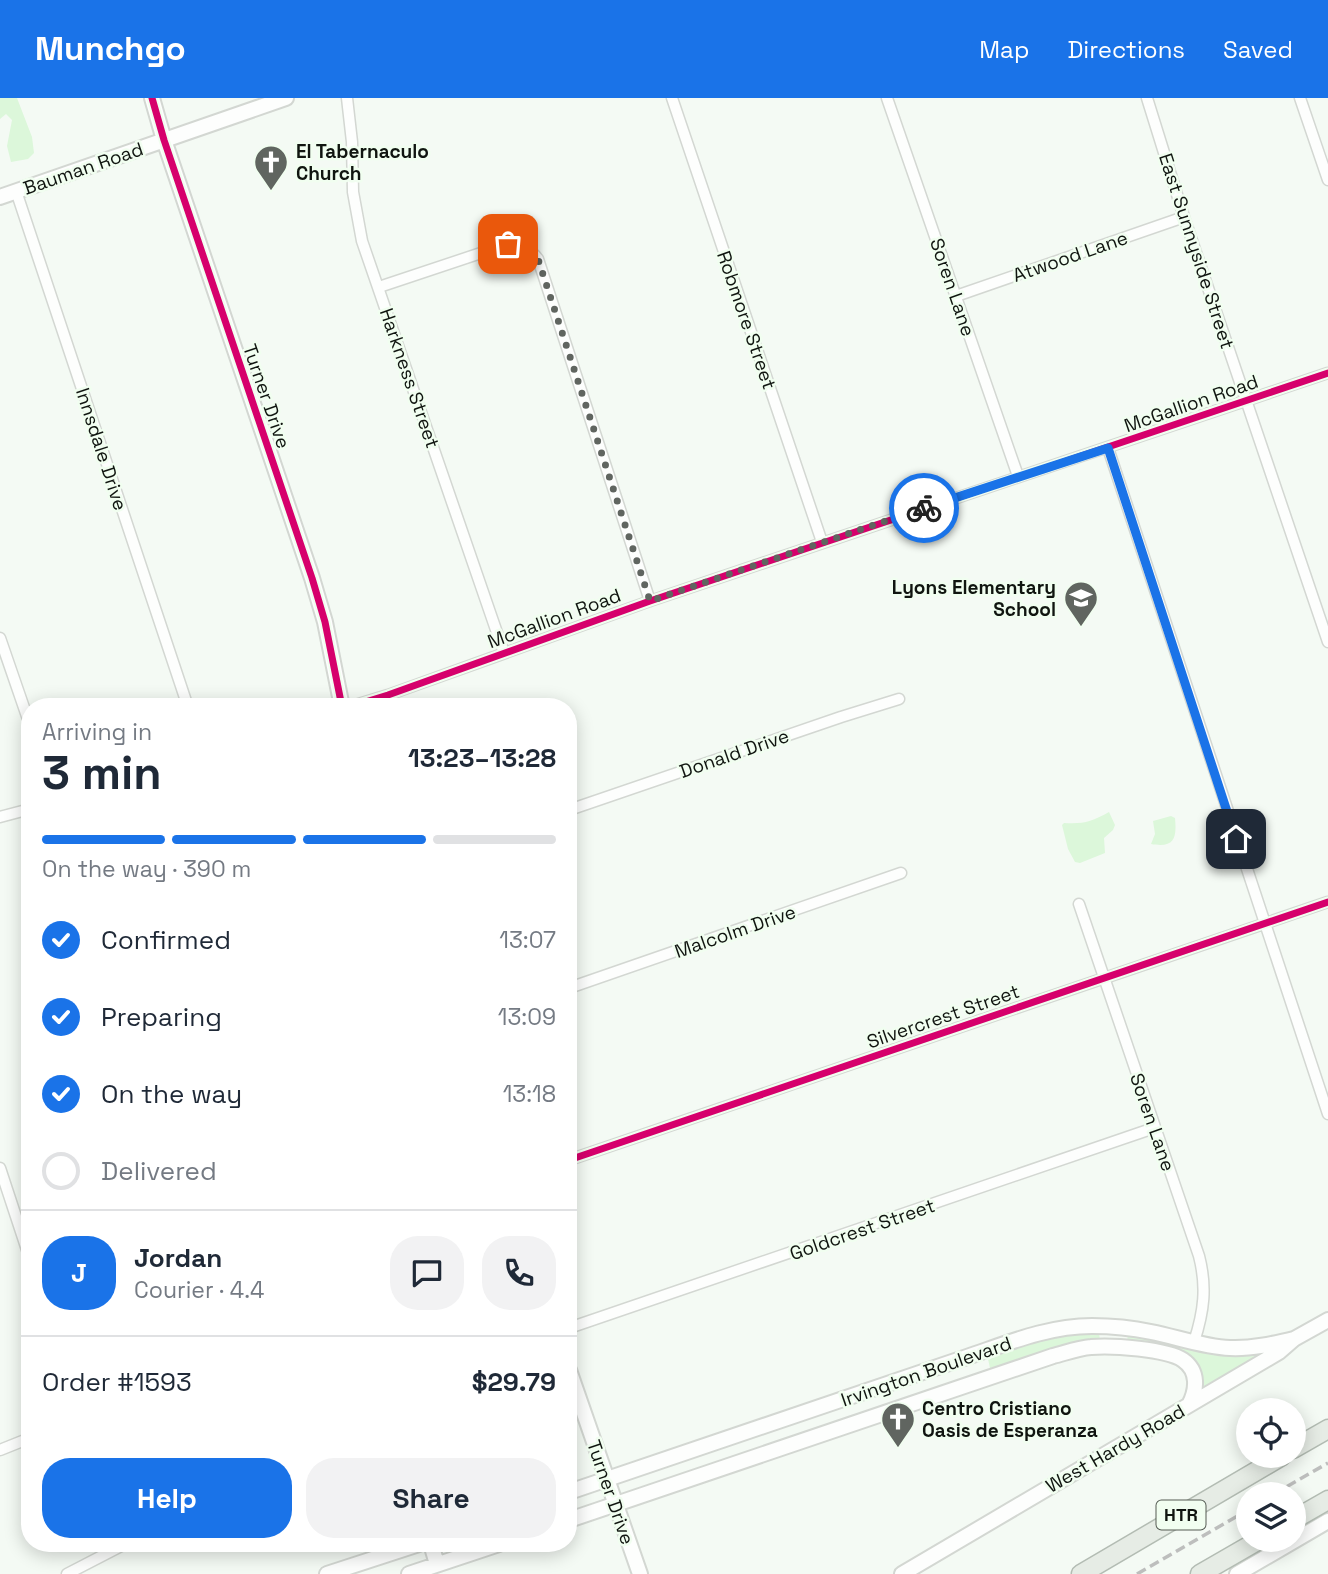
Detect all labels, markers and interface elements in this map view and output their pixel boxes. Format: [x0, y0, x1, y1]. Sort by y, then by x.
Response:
text: Munchgo [35, 28, 186, 70]
text: Map [979, 34, 1029, 65]
text: Directions [1067, 34, 1185, 65]
text: Saved [1223, 34, 1293, 65]
street label: Bauman Road [20, 136, 146, 201]
place label: El Tabernaculo Church [296, 139, 429, 186]
church icon: El Tabernaculo Church [252, 143, 290, 192]
street label: East Sunnyside Street [1153, 150, 1240, 352]
pin [478, 214, 538, 274]
icon: bag [489, 225, 527, 263]
street label: Atwood Lane [1009, 225, 1131, 288]
street label: Soren Lane [924, 235, 981, 340]
street label: Robmore Street [711, 248, 782, 393]
street label: Harkness Street [374, 305, 445, 452]
street label: Turner Drive [237, 341, 296, 452]
street label: McGallion Road [1121, 369, 1261, 438]
street label: Innsdale Drive [70, 385, 133, 514]
courier [889, 473, 959, 543]
icon: bike [905, 489, 943, 527]
place label: Lyons Elementary School [892, 575, 1056, 622]
school or university icon: Lyons Elementary School [1062, 579, 1100, 628]
street label: McGallion Road [484, 583, 624, 654]
text: Arriving in [42, 717, 152, 747]
street label: Donald Drive [676, 723, 792, 784]
text: 13:23–13:28 [408, 741, 556, 775]
text: 3 min [42, 744, 162, 802]
pin [1206, 809, 1266, 869]
icon: home [1217, 820, 1255, 858]
text: On the way · 390 m [42, 854, 251, 884]
street label: Malcolm Drive [671, 899, 799, 964]
icon: check [42, 921, 80, 959]
text: Confirmed [101, 923, 231, 957]
text: 13:07 [499, 925, 556, 955]
street label: Silvercrest Street [864, 979, 1023, 1054]
icon: check [42, 998, 80, 1036]
text: Preparing [101, 1000, 222, 1034]
text: 13:09 [498, 1002, 556, 1032]
street label: Soren Lane [1124, 1070, 1181, 1175]
icon: check [42, 1075, 80, 1113]
text: On the way [101, 1077, 242, 1111]
text: 13:18 [503, 1079, 556, 1109]
text: Delivered [101, 1154, 217, 1188]
street label: Goldcrest Street [786, 1193, 938, 1266]
button: chat [390, 1236, 464, 1310]
button: phone [482, 1236, 556, 1310]
text: Jordan [134, 1241, 222, 1275]
text: J [71, 1256, 87, 1290]
text: Courier · 4.4 [134, 1275, 264, 1305]
street label: Irvington Boulevard [838, 1331, 1015, 1412]
text: Order #1593 [42, 1365, 192, 1399]
text: $29.79 [472, 1365, 556, 1399]
place label: Centro Cristiano Oasis de Esperanza [922, 1396, 1098, 1443]
street label: West Hardy Road [1041, 1398, 1189, 1498]
map controls [1236, 1398, 1306, 1552]
button: locate [1236, 1398, 1306, 1468]
church icon: Centro Cristiano Oasis de Esperanza [879, 1400, 917, 1449]
street label: Turner Drive [581, 1437, 640, 1548]
button: Help [42, 1458, 292, 1538]
button: Share [306, 1458, 556, 1538]
button: layers [1236, 1482, 1306, 1552]
road number: HTR [1156, 1500, 1206, 1530]

